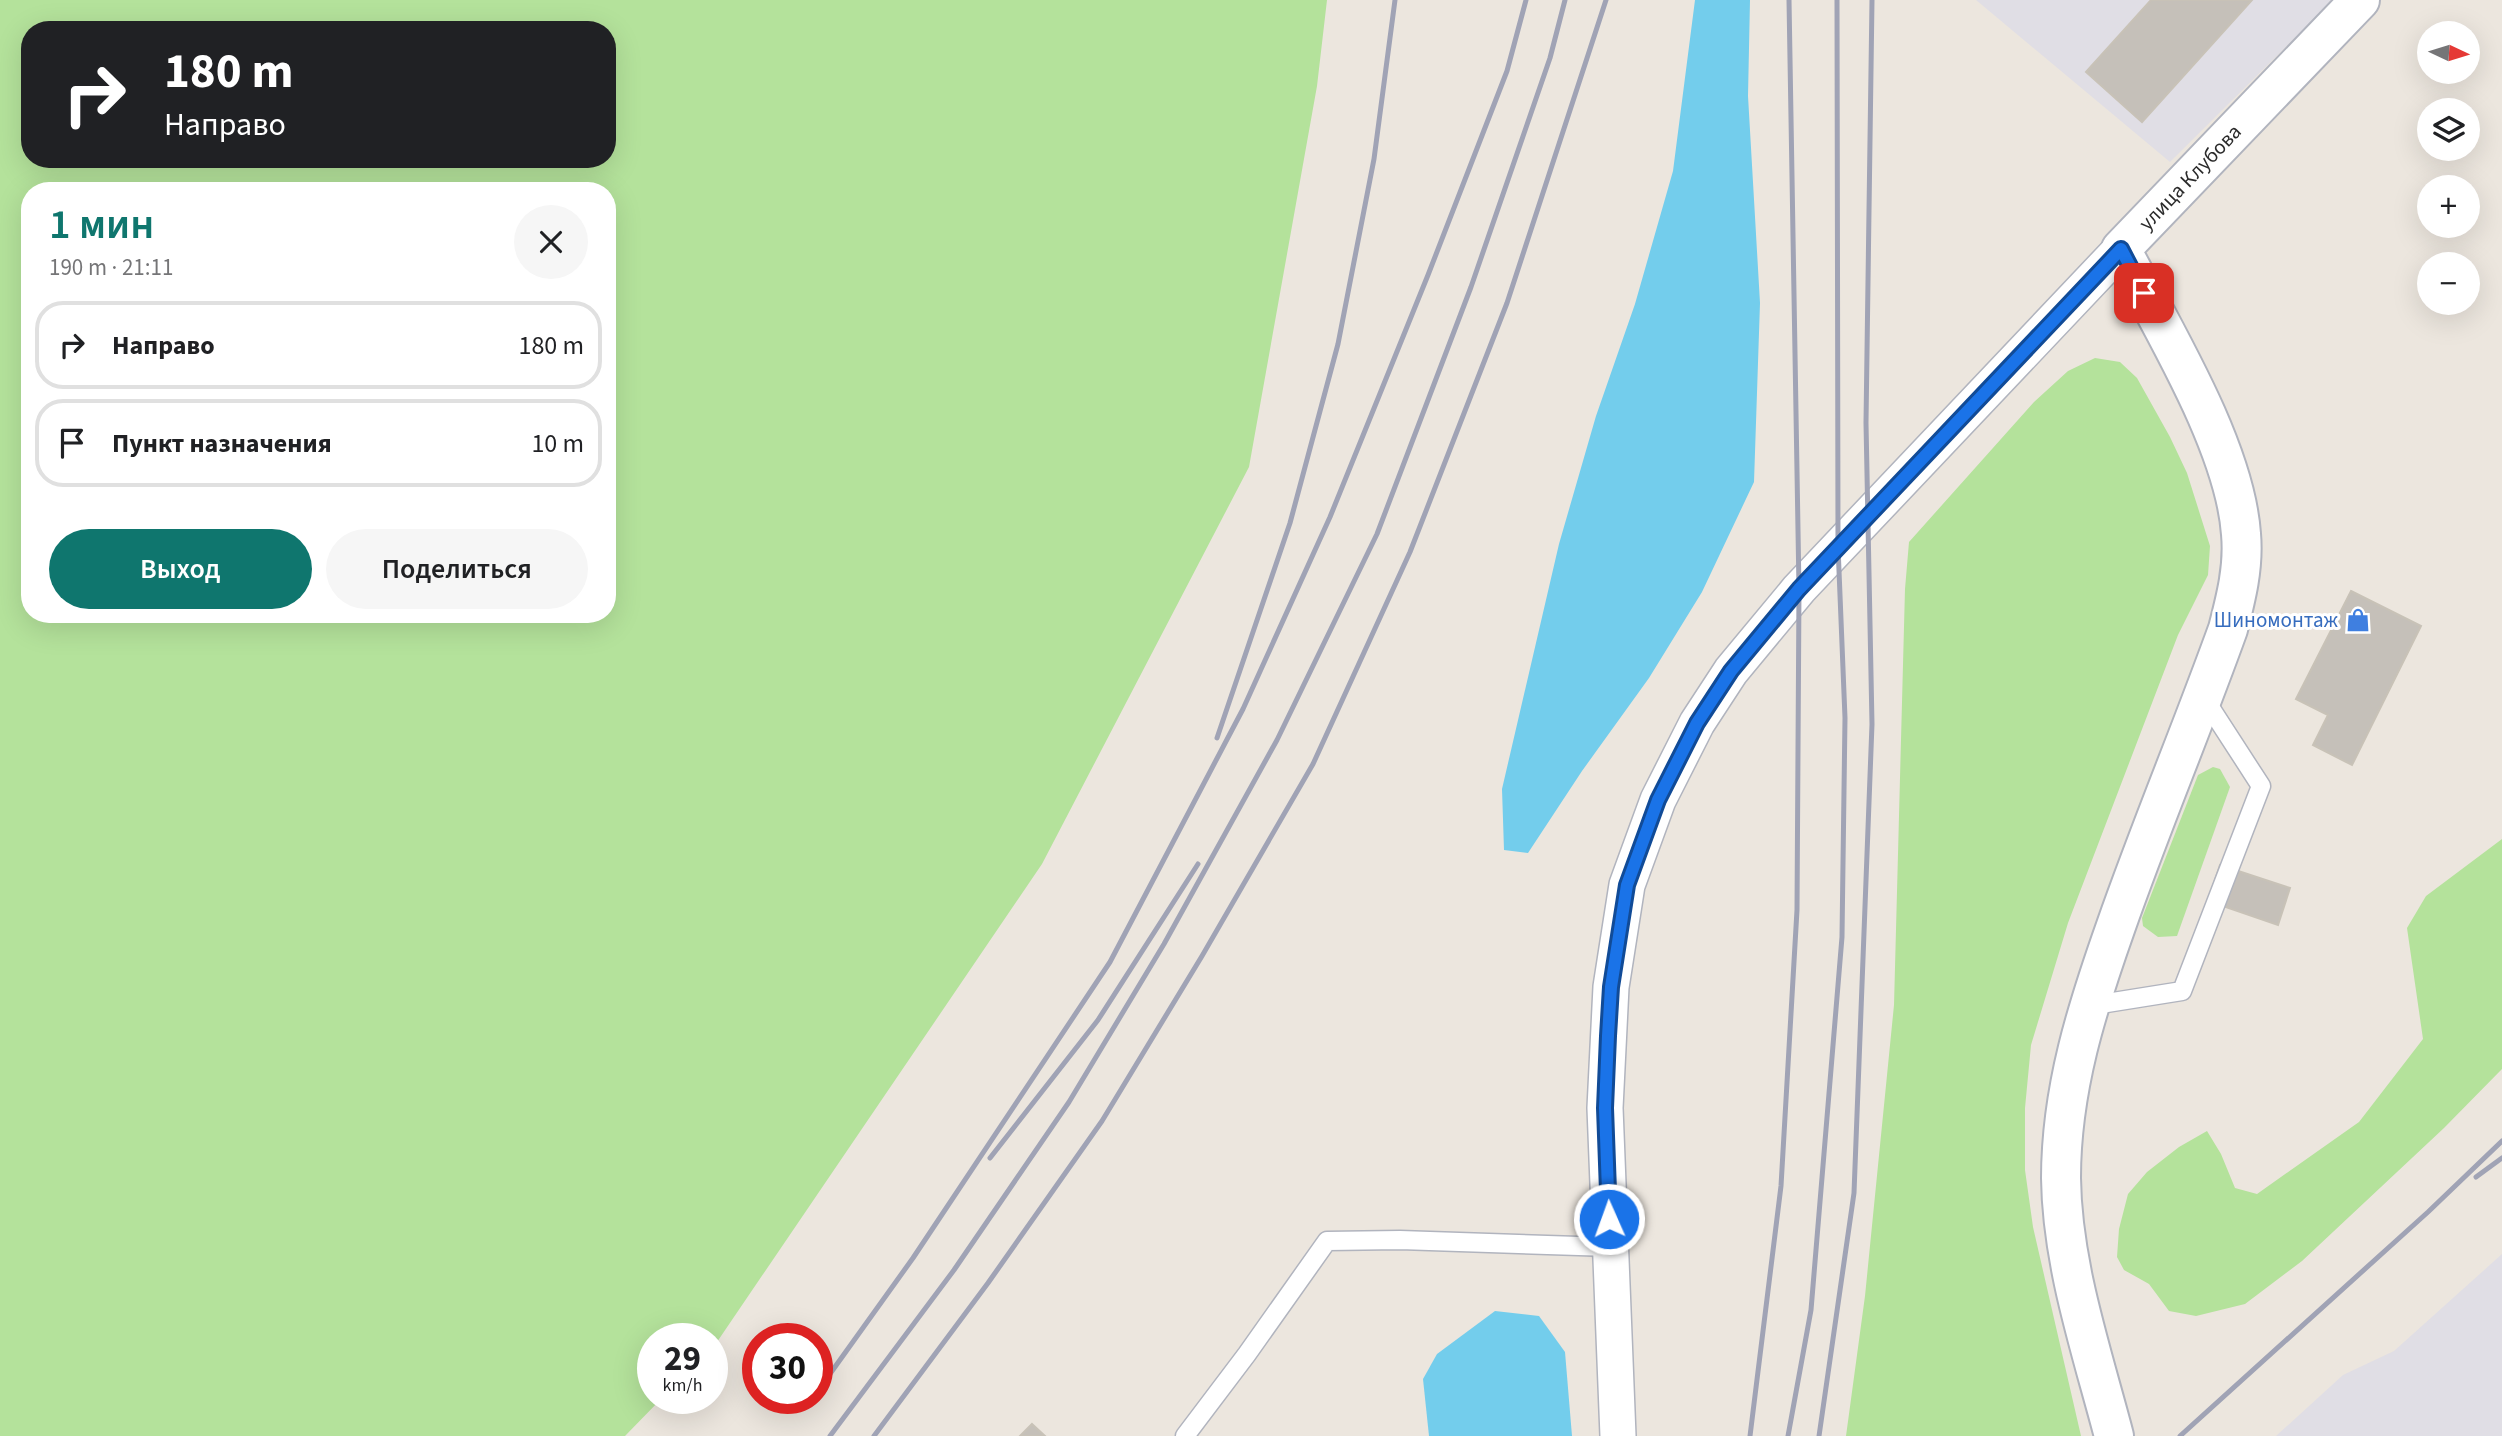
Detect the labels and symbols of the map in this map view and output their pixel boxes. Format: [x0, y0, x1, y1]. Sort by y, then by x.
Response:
north arrow [2417, 21, 2480, 84]
street label: улица Клубова [2132, 117, 2248, 237]
pin [2114, 263, 2174, 323]
place label: Шиномонтаж [2214, 605, 2339, 635]
shop icon: Шиномонтаж [2344, 606, 2372, 634]
position arrow [1572, 1182, 1646, 1256]
speed limit sign: 30 [742, 1323, 833, 1414]

